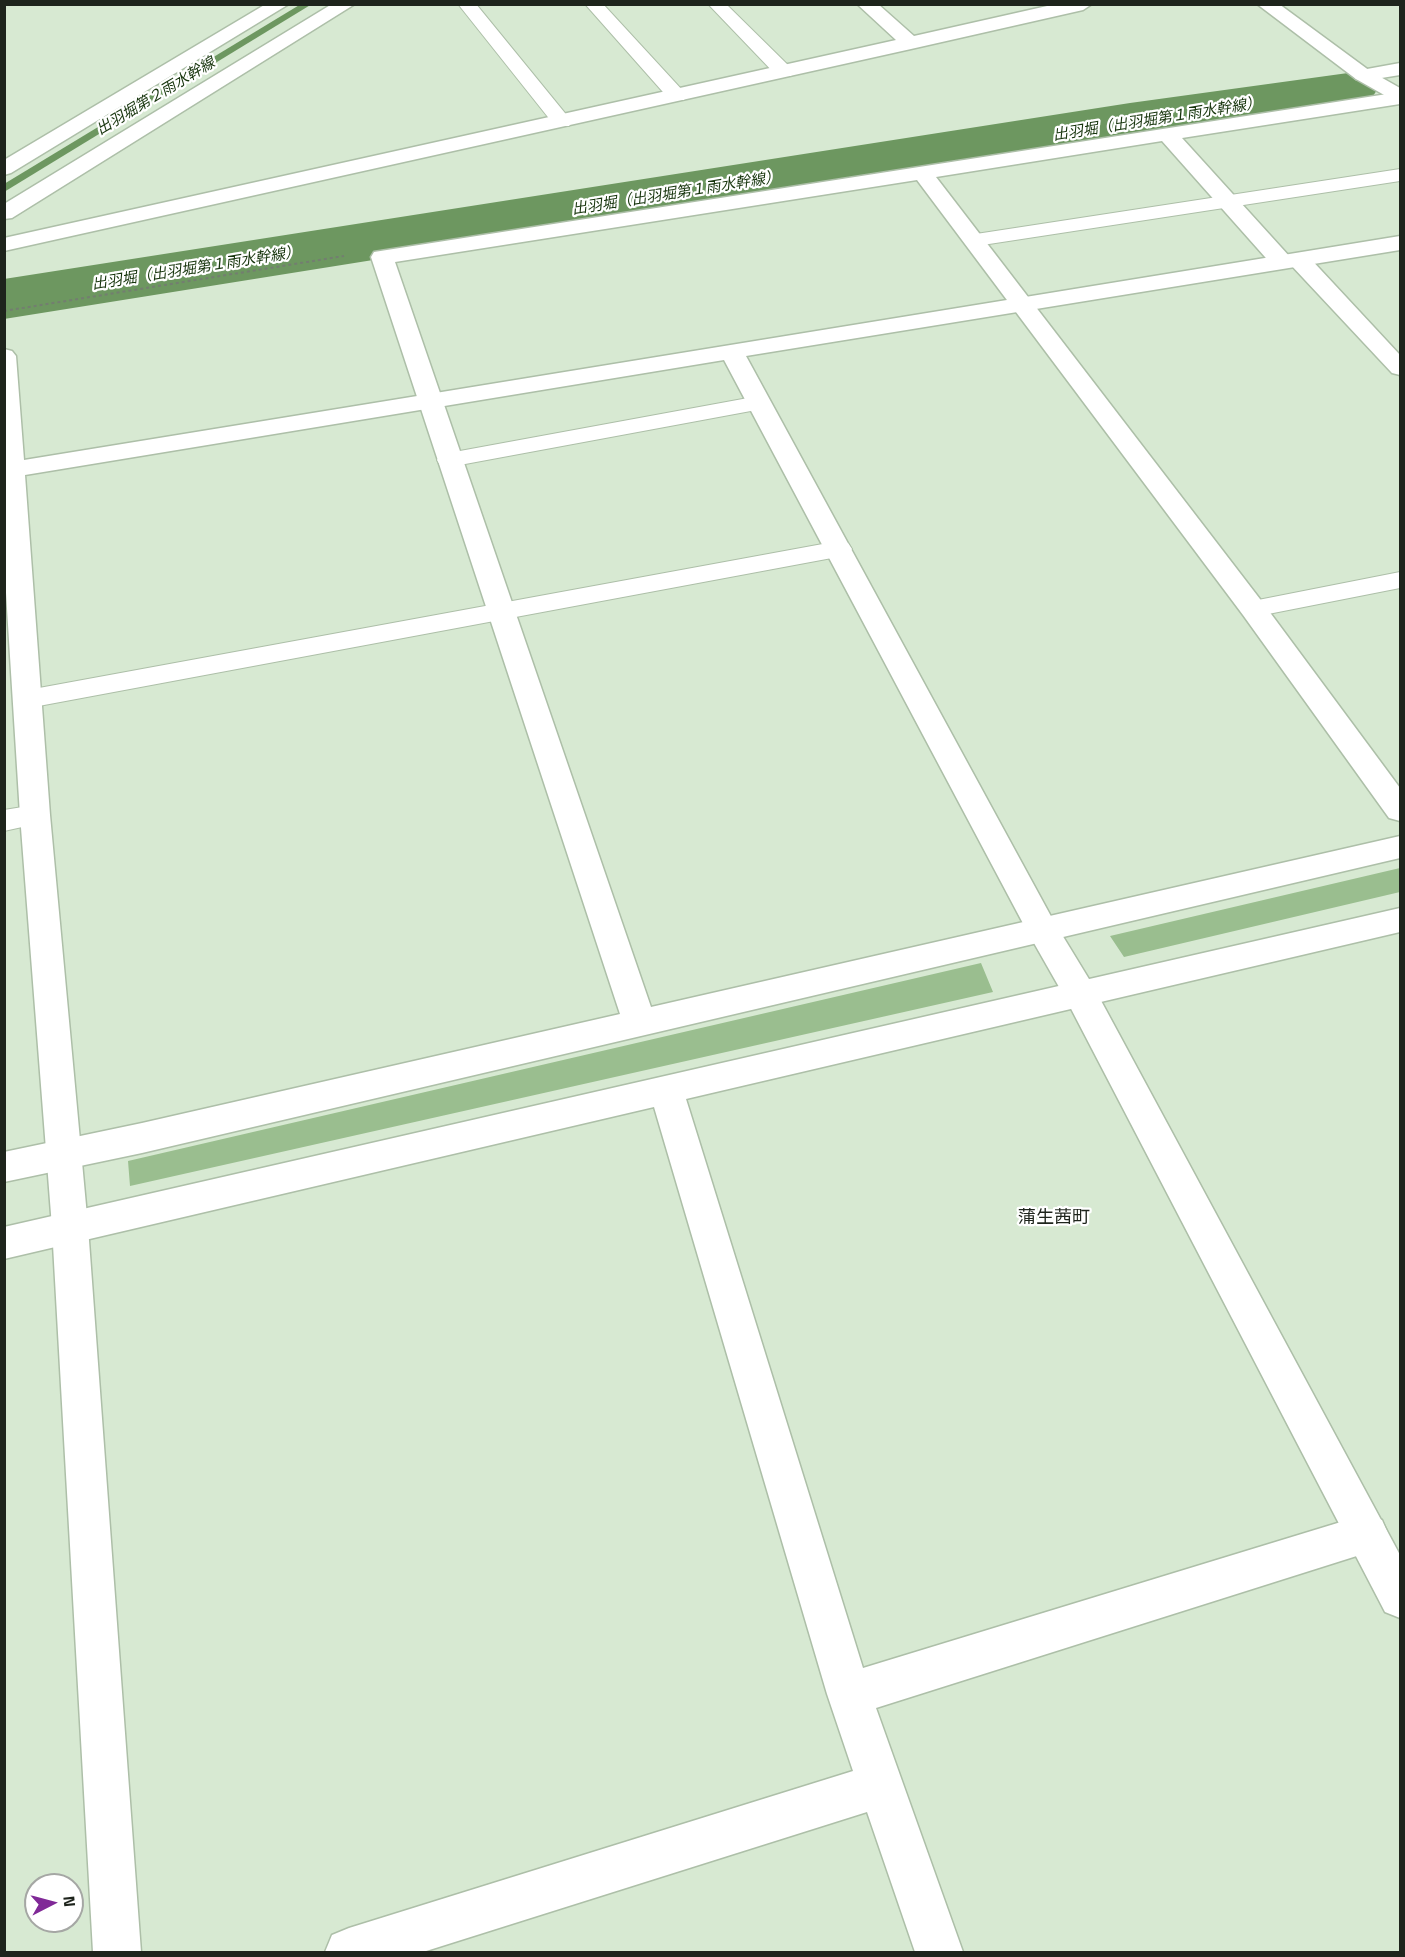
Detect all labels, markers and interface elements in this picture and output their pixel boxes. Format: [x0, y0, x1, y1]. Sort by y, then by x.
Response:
water label: 出羽堀第２雨水幹線 [94, 55, 218, 139]
water label: 出羽堀（出羽堀第１雨水幹線） [1052, 95, 1262, 145]
water label: 出羽堀（出羽堀第１雨水幹線） [571, 169, 781, 219]
water label: 出羽堀（出羽堀第１雨水幹線） [91, 244, 301, 294]
district label: 蒲生茜町 [1018, 1208, 1090, 1230]
north arrow [24, 1873, 84, 1933]
text: N [57, 1895, 82, 1908]

